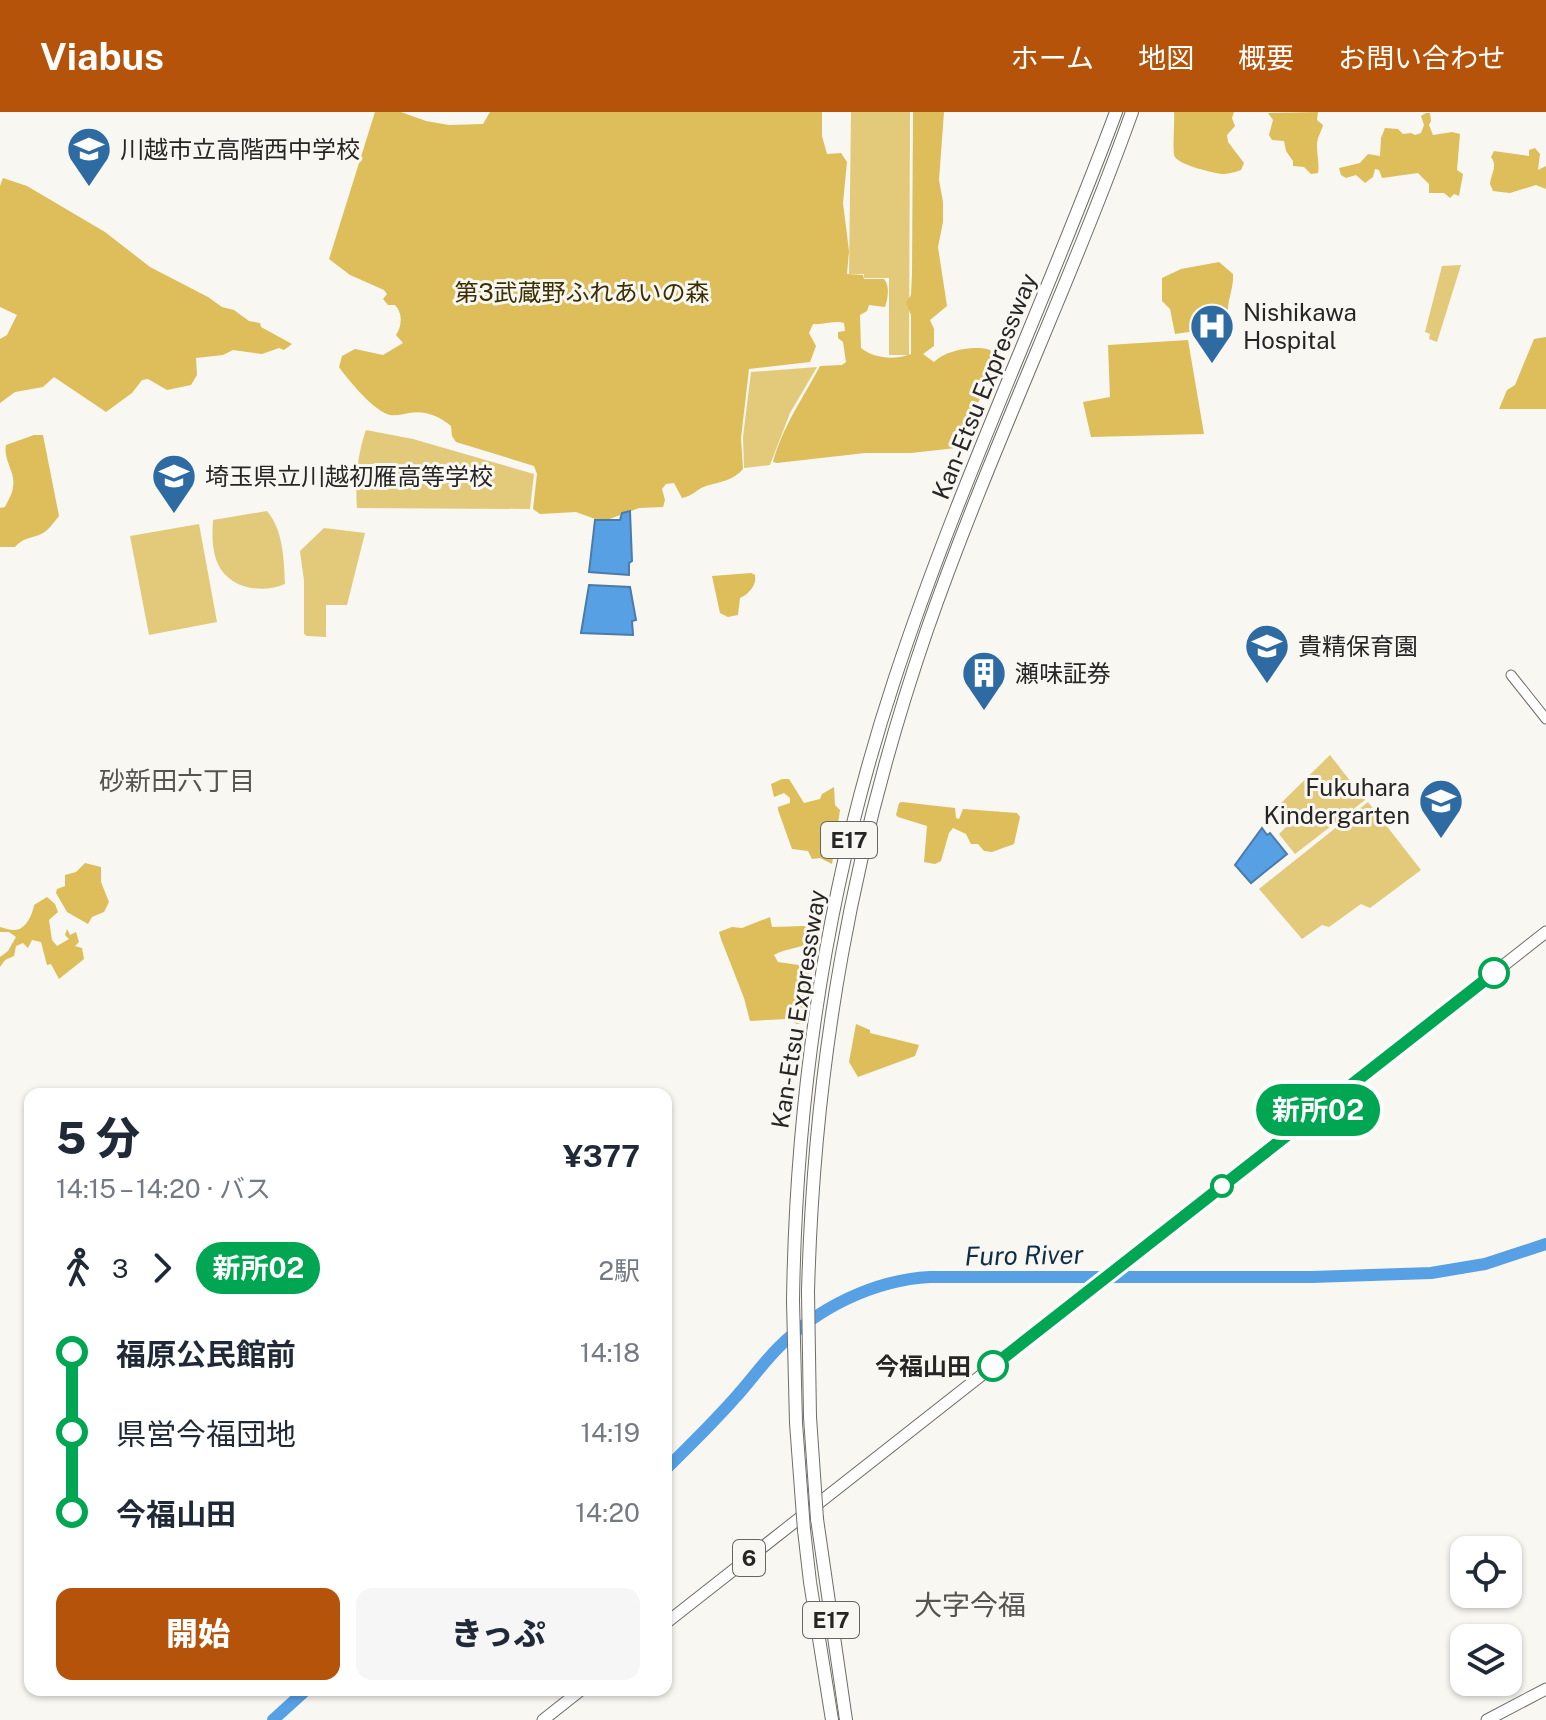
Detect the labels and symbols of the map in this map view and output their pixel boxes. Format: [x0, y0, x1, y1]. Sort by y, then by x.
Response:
school or university icon: 川越市立高階西中学校 [65, 125, 113, 188]
place label: 川越市立高階西中学校 [120, 135, 360, 163]
street label: Kan-Etsu Expressway [926, 269, 1042, 503]
park label: 第3武蔵野ふれあいの森 [454, 278, 710, 306]
place label: Nishikawa Hospital [1243, 298, 1357, 354]
hospital icon: Nishikawa Hospital [1188, 302, 1236, 365]
school or university icon: 埼玉県立川越初雁高等学校 [150, 452, 198, 515]
place label: 埼玉県立川越初雁高等学校 [205, 462, 493, 490]
school or university icon: 貴精保育園 [1243, 622, 1291, 685]
place label: 貴精保育園 [1298, 632, 1418, 660]
building icon: 瀬味証券 [960, 649, 1008, 712]
place label: 瀬味証券 [1015, 659, 1111, 687]
district label: 砂新田六丁目 [99, 765, 255, 796]
place label: Fukuhara Kindergarten [1263, 773, 1410, 829]
school or university icon: Fukuhara Kindergarten [1417, 777, 1465, 840]
road number: E17 [821, 822, 877, 858]
street label: Kan-Etsu Expressway [765, 887, 831, 1130]
unlabelled marker [1479, 958, 1509, 988]
line badge: 新所02 [1262, 1084, 1374, 1136]
unlabelled marker [1211, 1175, 1233, 1197]
water label: Furo River [964, 1238, 1084, 1272]
marker: 今福山田 [978, 1351, 1008, 1381]
place label: 今福山田 [875, 1352, 971, 1380]
road number: 6 [733, 1540, 765, 1576]
district label: 大字今福 [914, 1588, 1026, 1621]
road number: E17 [803, 1602, 859, 1638]

